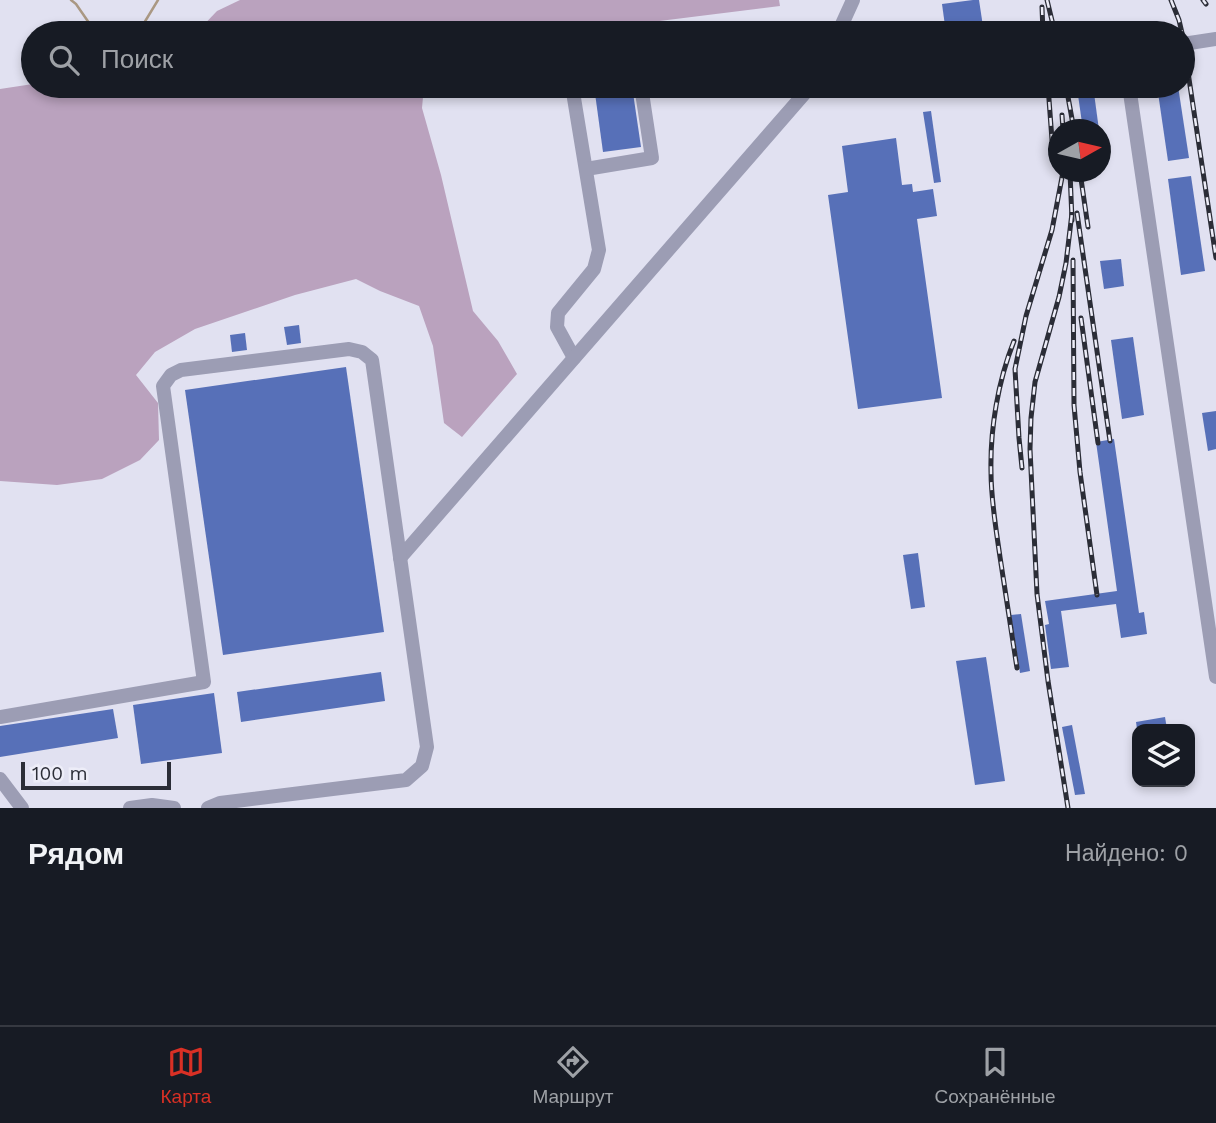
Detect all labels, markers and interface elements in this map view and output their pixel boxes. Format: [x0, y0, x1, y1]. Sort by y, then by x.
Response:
search box [21, 21, 1195, 98]
icon: search [45, 41, 83, 79]
text: Поиск [101, 44, 173, 74]
north arrow [1048, 119, 1111, 182]
map controls [1132, 724, 1195, 787]
button: layers [1132, 724, 1195, 787]
scale bar [21, 759, 172, 791]
text: 100 m [32, 762, 88, 785]
text: Рядом [28, 836, 124, 871]
text: Найдено: 0 [1065, 840, 1188, 867]
tab: Карта [161, 1043, 211, 1108]
tab: Маршрут [532, 1043, 613, 1108]
tab: Сохранённые [934, 1043, 1055, 1108]

